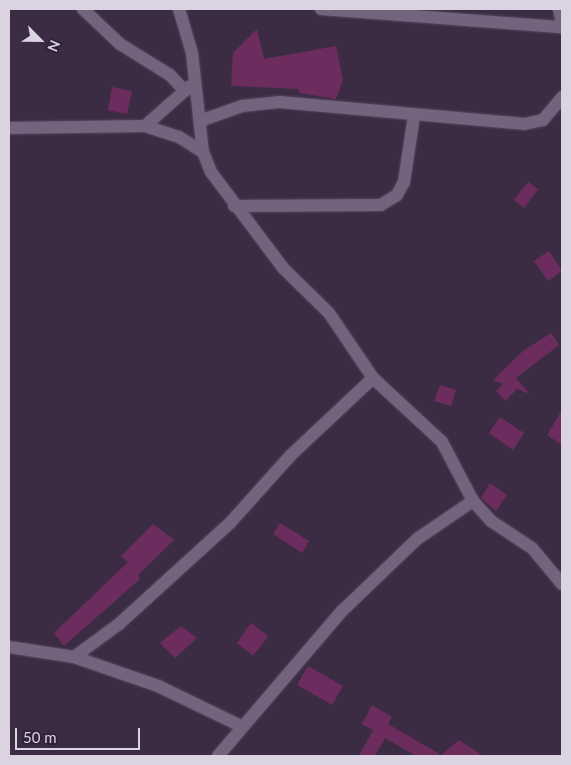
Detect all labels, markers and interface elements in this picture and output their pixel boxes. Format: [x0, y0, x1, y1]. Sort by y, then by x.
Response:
north arrow [15, 15, 65, 65]
text: N [44, 38, 64, 54]
scale bar [18, 718, 142, 750]
text: 50 m [23, 728, 57, 746]

